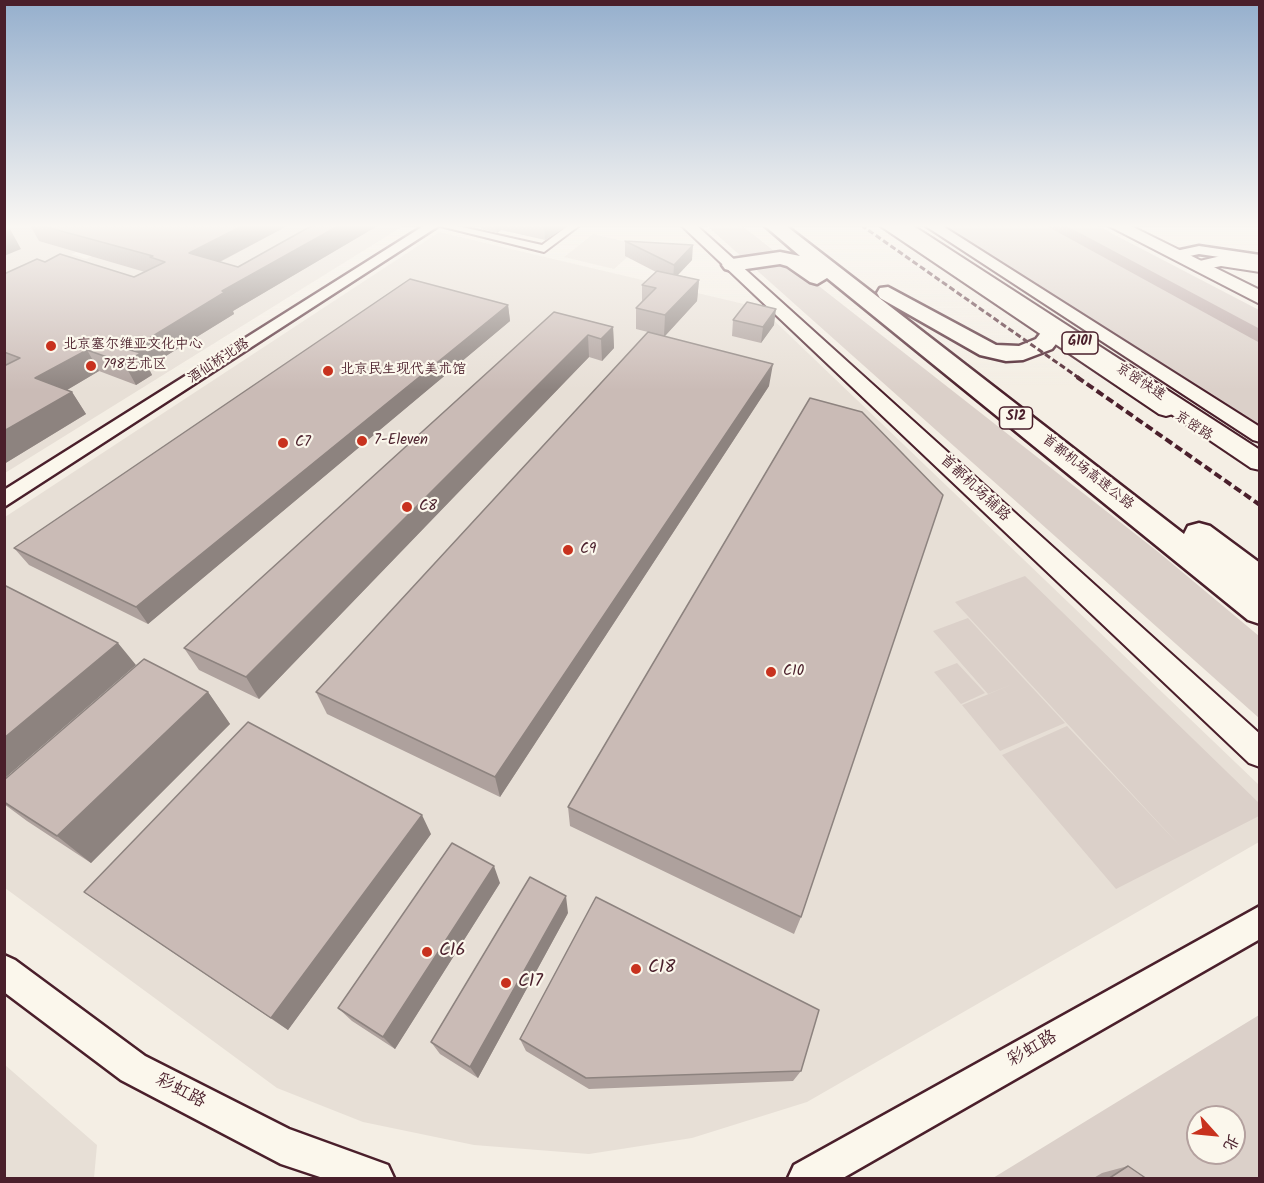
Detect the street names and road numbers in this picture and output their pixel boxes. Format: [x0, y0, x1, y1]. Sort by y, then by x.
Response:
road number: G101 [1062, 332, 1098, 354]
street label: 酒仙桥北路 [185, 336, 253, 388]
street label: 京密快速 [1112, 361, 1168, 405]
road number: S12 [1000, 407, 1032, 429]
street label: 京密路 [1171, 409, 1215, 445]
street label: 首都机场高速公路 [1038, 432, 1136, 514]
street label: 首都机场辅路 [935, 452, 1013, 526]
street label: 彩虹路 [1004, 1027, 1062, 1073]
street label: 彩虹路 [151, 1070, 209, 1114]

